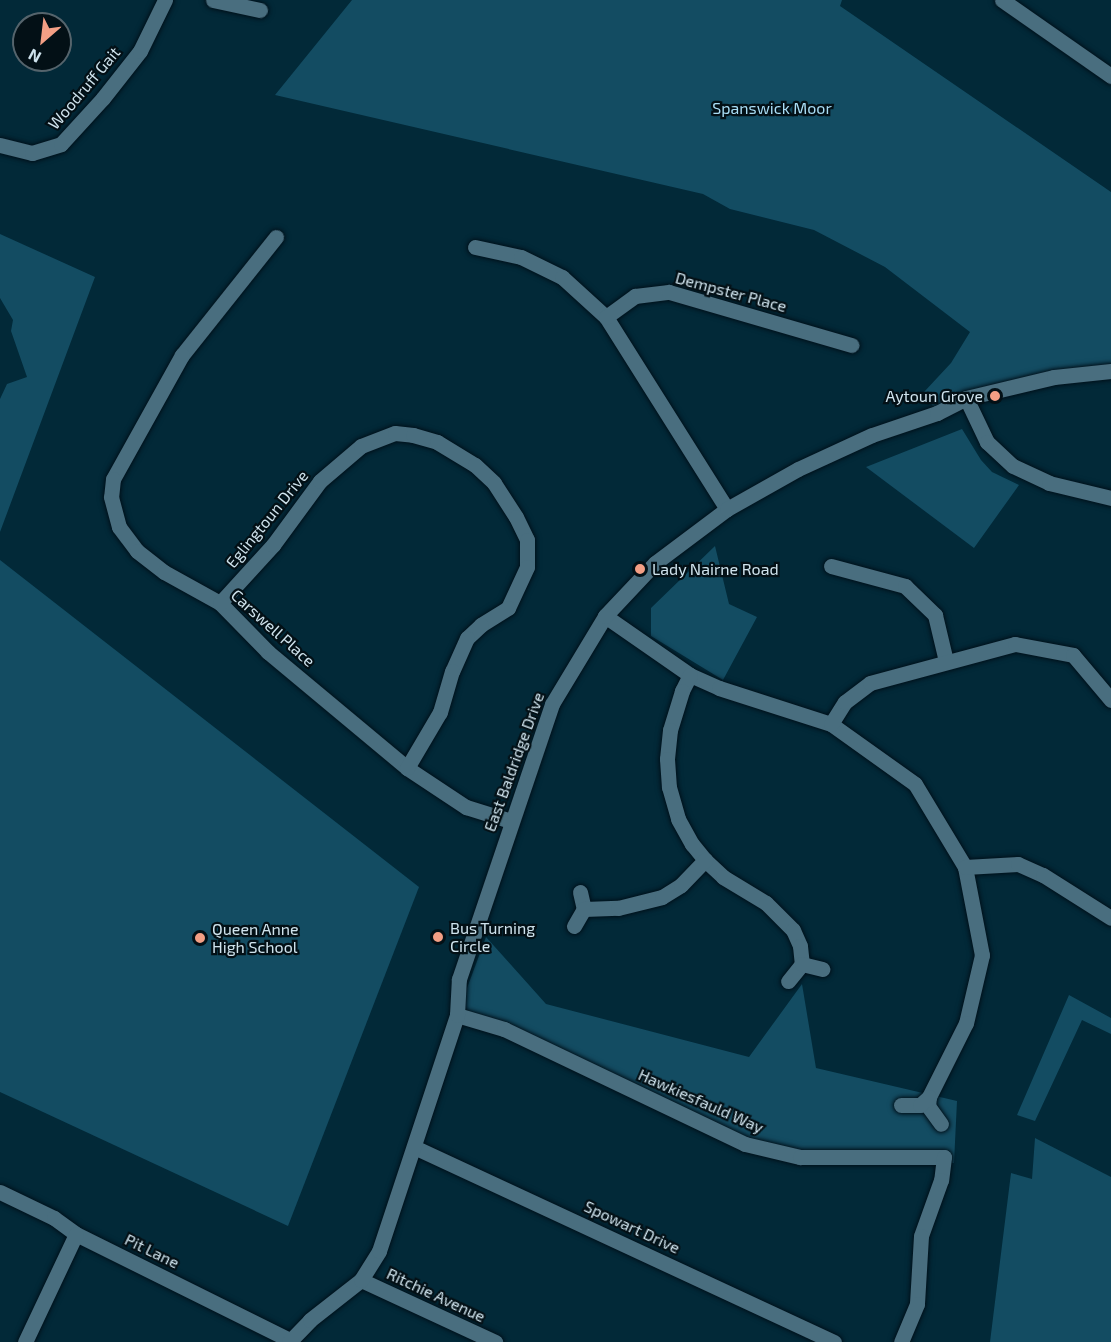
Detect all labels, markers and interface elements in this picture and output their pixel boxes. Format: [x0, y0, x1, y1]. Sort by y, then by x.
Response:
north arrow [12, 12, 72, 72]
street label: Woodruff Gait [44, 43, 124, 133]
text: N [25, 45, 44, 68]
park label: Spanswick Moor [712, 98, 832, 118]
street label: Dempster Place [673, 268, 789, 316]
place label: Aytoun Grove [885, 386, 983, 406]
marker: Aytoun Grove [988, 389, 1002, 403]
street label: Eglingtoun Drive [222, 466, 312, 572]
place label: Lady Nairne Road [652, 559, 779, 579]
marker: Lady Nairne Road [633, 562, 647, 576]
street label: Carswell Place [227, 585, 319, 671]
street label: East Baldridge Drive [480, 690, 548, 834]
place label: Bus Turning Circle [450, 918, 536, 956]
place label: Queen Anne High School [212, 919, 299, 957]
marker: Bus Turning Circle [431, 930, 445, 944]
marker: Queen Anne High School [193, 931, 207, 945]
street label: Hawkiesfauld Way [635, 1065, 767, 1137]
street label: Spowart Drive [581, 1196, 683, 1258]
street label: Pit Lane [122, 1230, 182, 1272]
street label: Ritchie Avenue [384, 1264, 488, 1326]

